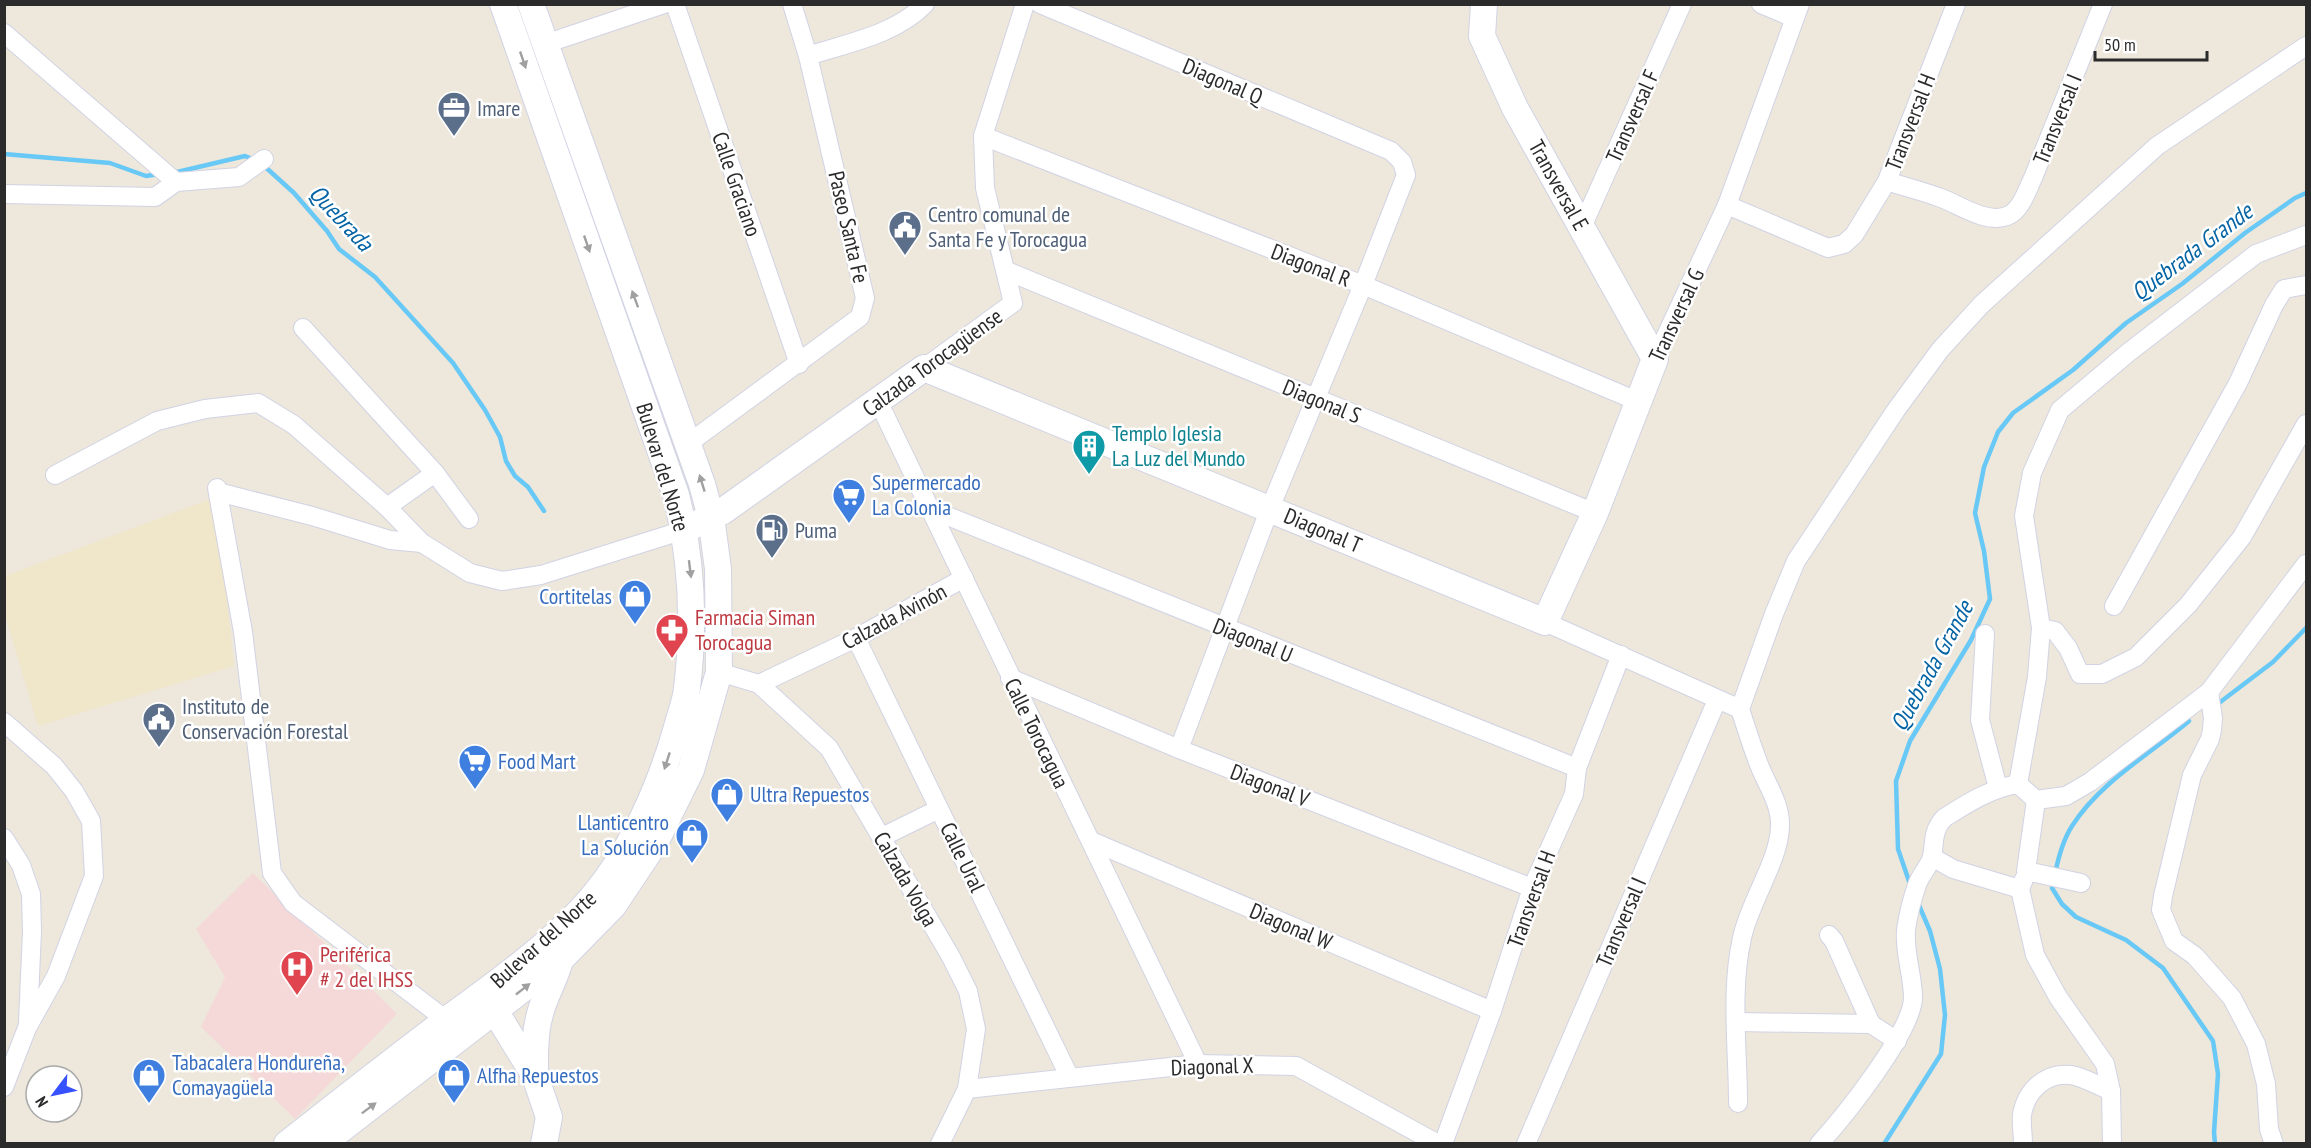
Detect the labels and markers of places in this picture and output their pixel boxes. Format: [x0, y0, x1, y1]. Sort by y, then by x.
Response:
office icon: Imare [436, 90, 472, 137]
place label: Imare [477, 94, 520, 122]
place label: Centro comunal de Santa Fe y Torocagua [928, 200, 1087, 253]
public building icon: Centro comunal de Santa Fe y Torocagua [887, 209, 923, 256]
place label: Templo Iglesia La Luz del Mundo [1112, 419, 1245, 472]
building icon: Templo Iglesia La Luz del Mundo [1071, 428, 1107, 475]
place label: Supermercado La Colonia [872, 468, 981, 521]
supermarket icon: Supermercado La Colonia [831, 477, 867, 524]
fuel station icon: Puma [754, 512, 790, 559]
place label: Puma [795, 516, 837, 544]
shop icon: Cortitelas [617, 578, 653, 625]
place label: Cortitelas [539, 582, 612, 610]
place label: Farmacia Siman Torocagua [695, 603, 815, 656]
pharmacy icon: Farmacia Siman Torocagua [654, 612, 690, 659]
place label: Instituto de Conservación Forestal [182, 692, 349, 745]
public building icon: Instituto de Conservación Forestal [141, 701, 177, 748]
supermarket icon: Food Mart [457, 743, 493, 790]
place label: Food Mart [498, 747, 576, 775]
shop icon: Ultra Repuestos [709, 776, 745, 823]
place label: Ultra Repuestos [750, 780, 869, 808]
place label: Llanticentro La Solución [578, 808, 669, 861]
shop icon: Llanticentro La Solución [674, 817, 710, 864]
place label: Periférica # 2 del IHSS [320, 940, 413, 993]
hospital icon: Periférica # 2 del IHSS [279, 949, 315, 996]
place label: Tabacalera Hondureña, Comayagüela [172, 1048, 345, 1101]
shop icon: Tabacalera Hondureña, Comayagüela [131, 1057, 167, 1104]
shop icon: Alfha Repuestos [436, 1057, 472, 1104]
place label: Alfha Repuestos [477, 1061, 599, 1089]

